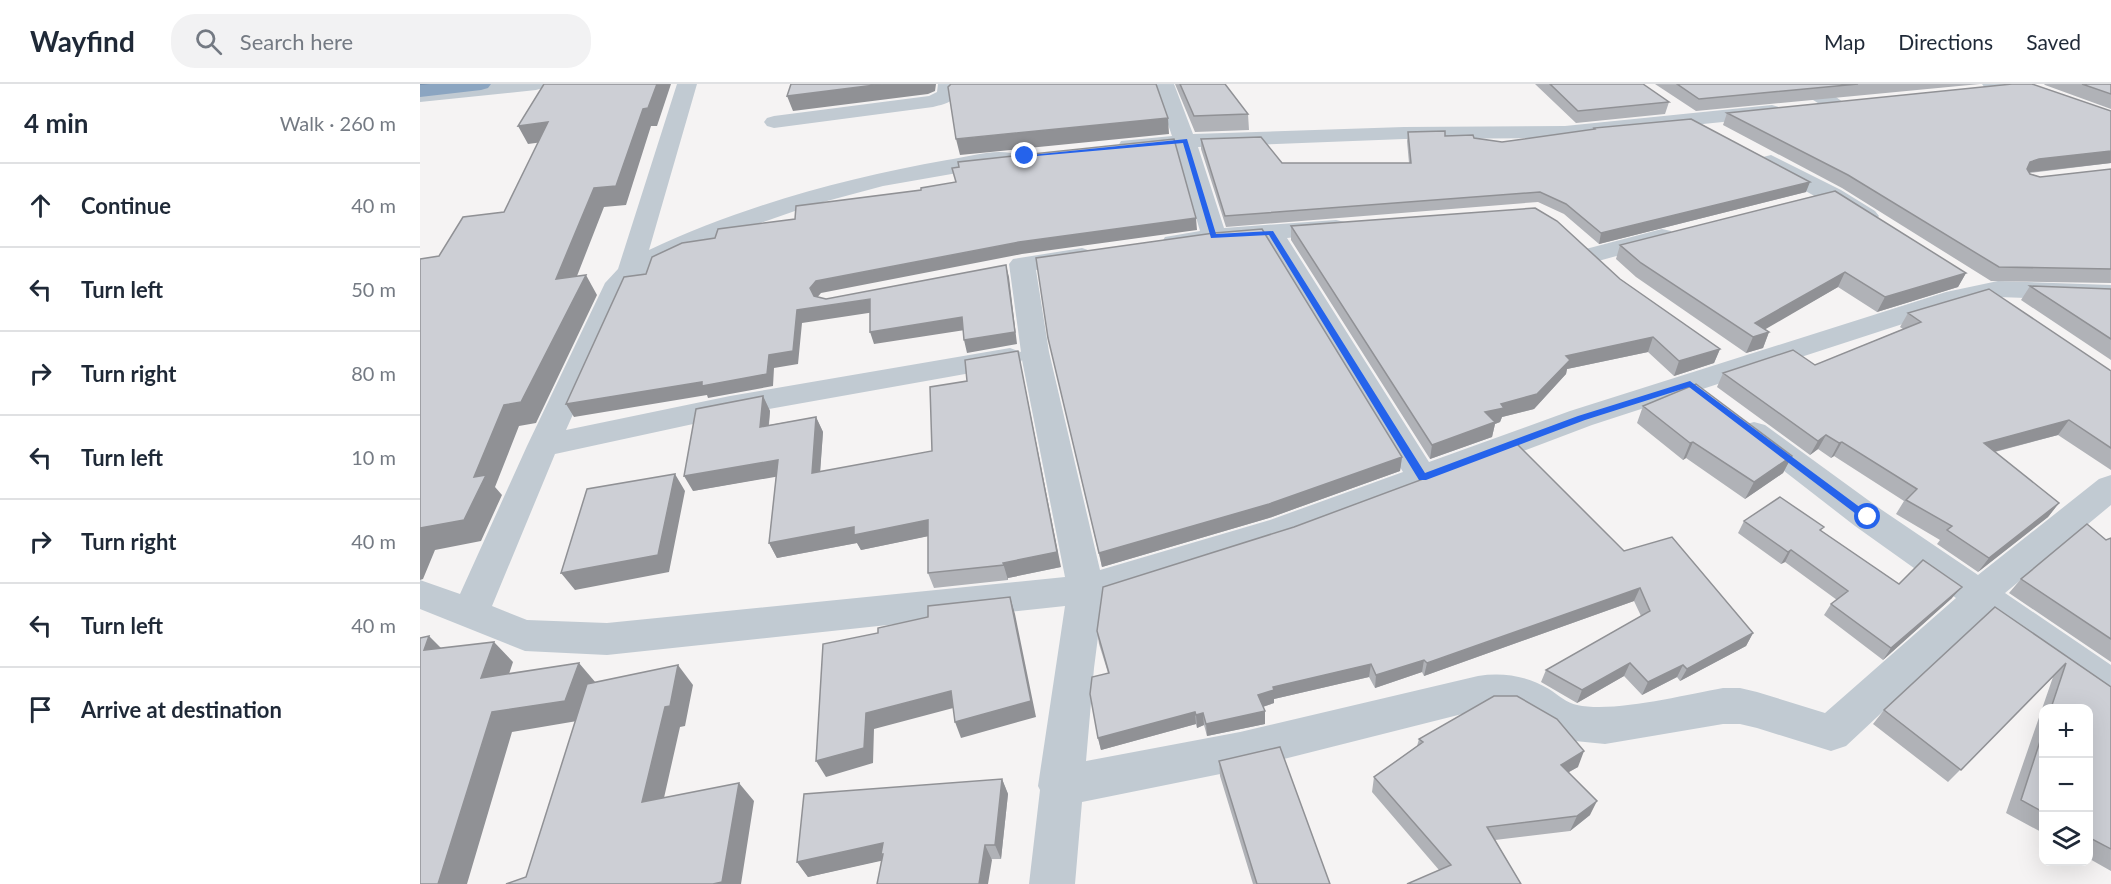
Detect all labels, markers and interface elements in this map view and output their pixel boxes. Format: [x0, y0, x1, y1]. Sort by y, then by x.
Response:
search box [171, 14, 591, 68]
text: Wayfind [30, 24, 135, 58]
icon: search [192, 25, 225, 58]
text: Search here [240, 28, 353, 55]
text: Map [1824, 29, 1865, 54]
text: Directions [1898, 29, 1993, 54]
text: Saved [2026, 29, 2081, 54]
text: 4 min [24, 107, 88, 139]
text: Walk · 260 m [280, 111, 396, 135]
route end [1011, 142, 1037, 168]
icon: ahead [24, 189, 57, 222]
text: Continue [81, 192, 171, 219]
text: 40 m [351, 193, 396, 217]
icon: left [24, 273, 57, 306]
text: Turn left [81, 276, 163, 303]
text: 50 m [351, 277, 396, 301]
icon: right [24, 357, 57, 390]
text: Turn right [81, 360, 176, 387]
text: 80 m [351, 361, 396, 385]
icon: left [24, 441, 57, 474]
text: Turn left [81, 444, 163, 471]
text: 10 m [351, 445, 396, 469]
route start [1854, 503, 1880, 529]
icon: right [24, 525, 57, 558]
text: Turn right [81, 528, 176, 555]
text: 40 m [351, 529, 396, 553]
icon: left [24, 609, 57, 642]
text: Turn left [81, 612, 163, 639]
text: 40 m [351, 613, 396, 637]
icon: arrive [24, 693, 57, 726]
text: Arrive at destination [81, 696, 282, 723]
map controls [2039, 704, 2093, 866]
button: + [2039, 704, 2093, 758]
button: − [2039, 758, 2093, 812]
button: layers [2039, 812, 2093, 866]

